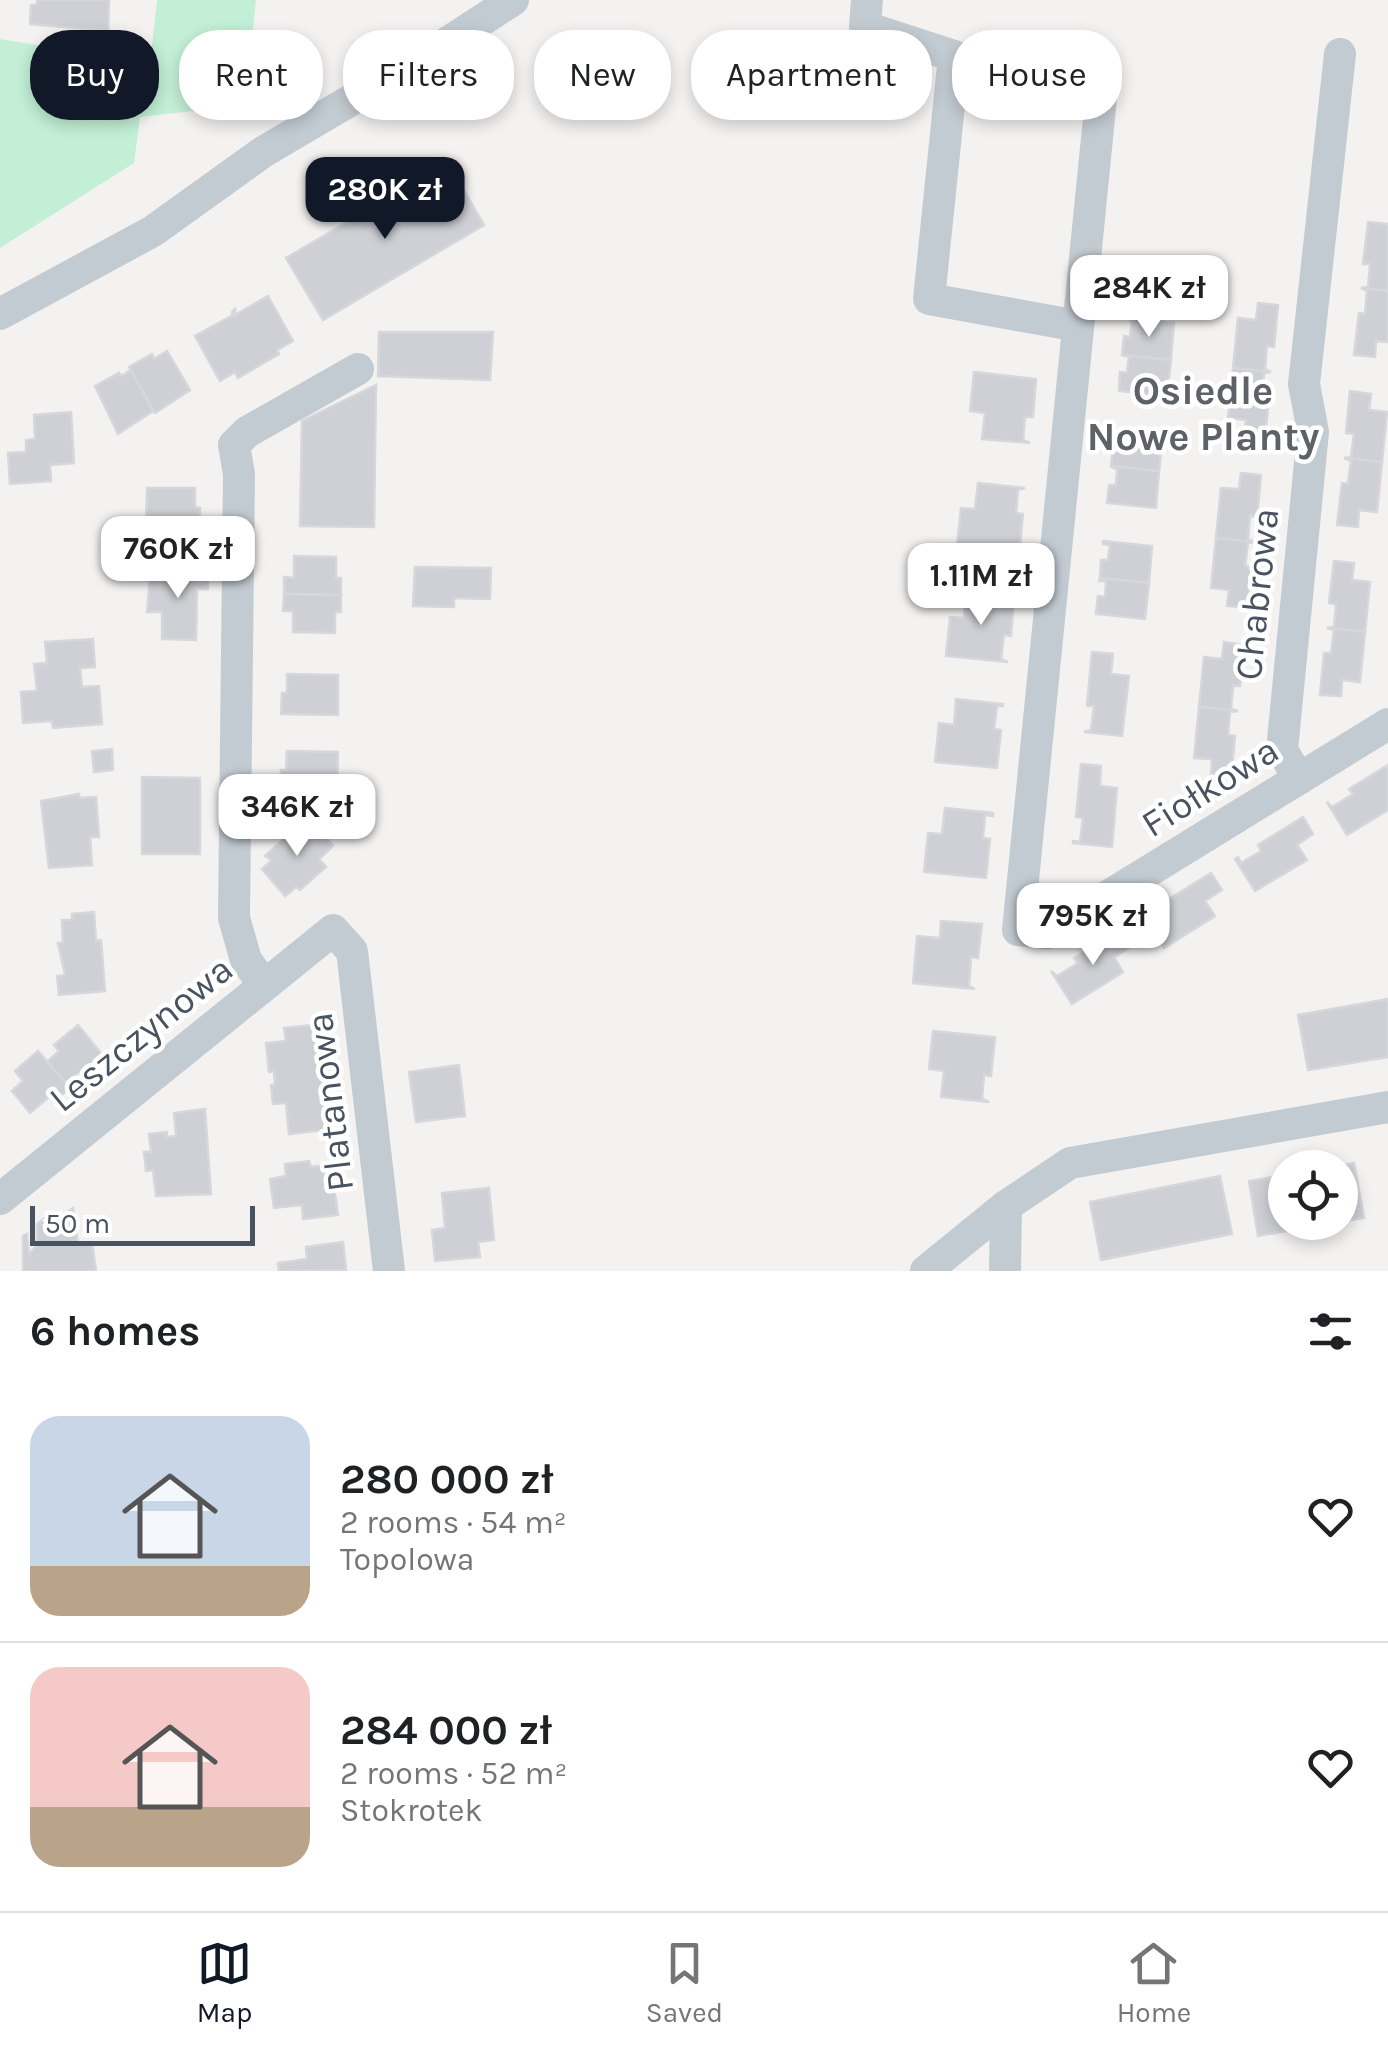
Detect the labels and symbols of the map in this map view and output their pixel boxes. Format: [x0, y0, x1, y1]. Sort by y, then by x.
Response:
pin: 280K zł [293, 157, 477, 242]
pin: 284K zł [1057, 255, 1241, 340]
district label: Osiedle Nowe Planty [1087, 367, 1319, 460]
street label: Chabrowa [1226, 506, 1288, 682]
pin: 760K zł [86, 516, 270, 601]
pin: 1.11M zł [878, 543, 1084, 628]
street label: Fiołkowa [1133, 727, 1287, 847]
pin: 346K zł [205, 774, 389, 859]
pin: 795K zł [1001, 883, 1185, 968]
street label: Leszczynowa [40, 946, 242, 1122]
street label: Platanowa [297, 1010, 363, 1194]
scale bar [30, 1201, 255, 1246]

